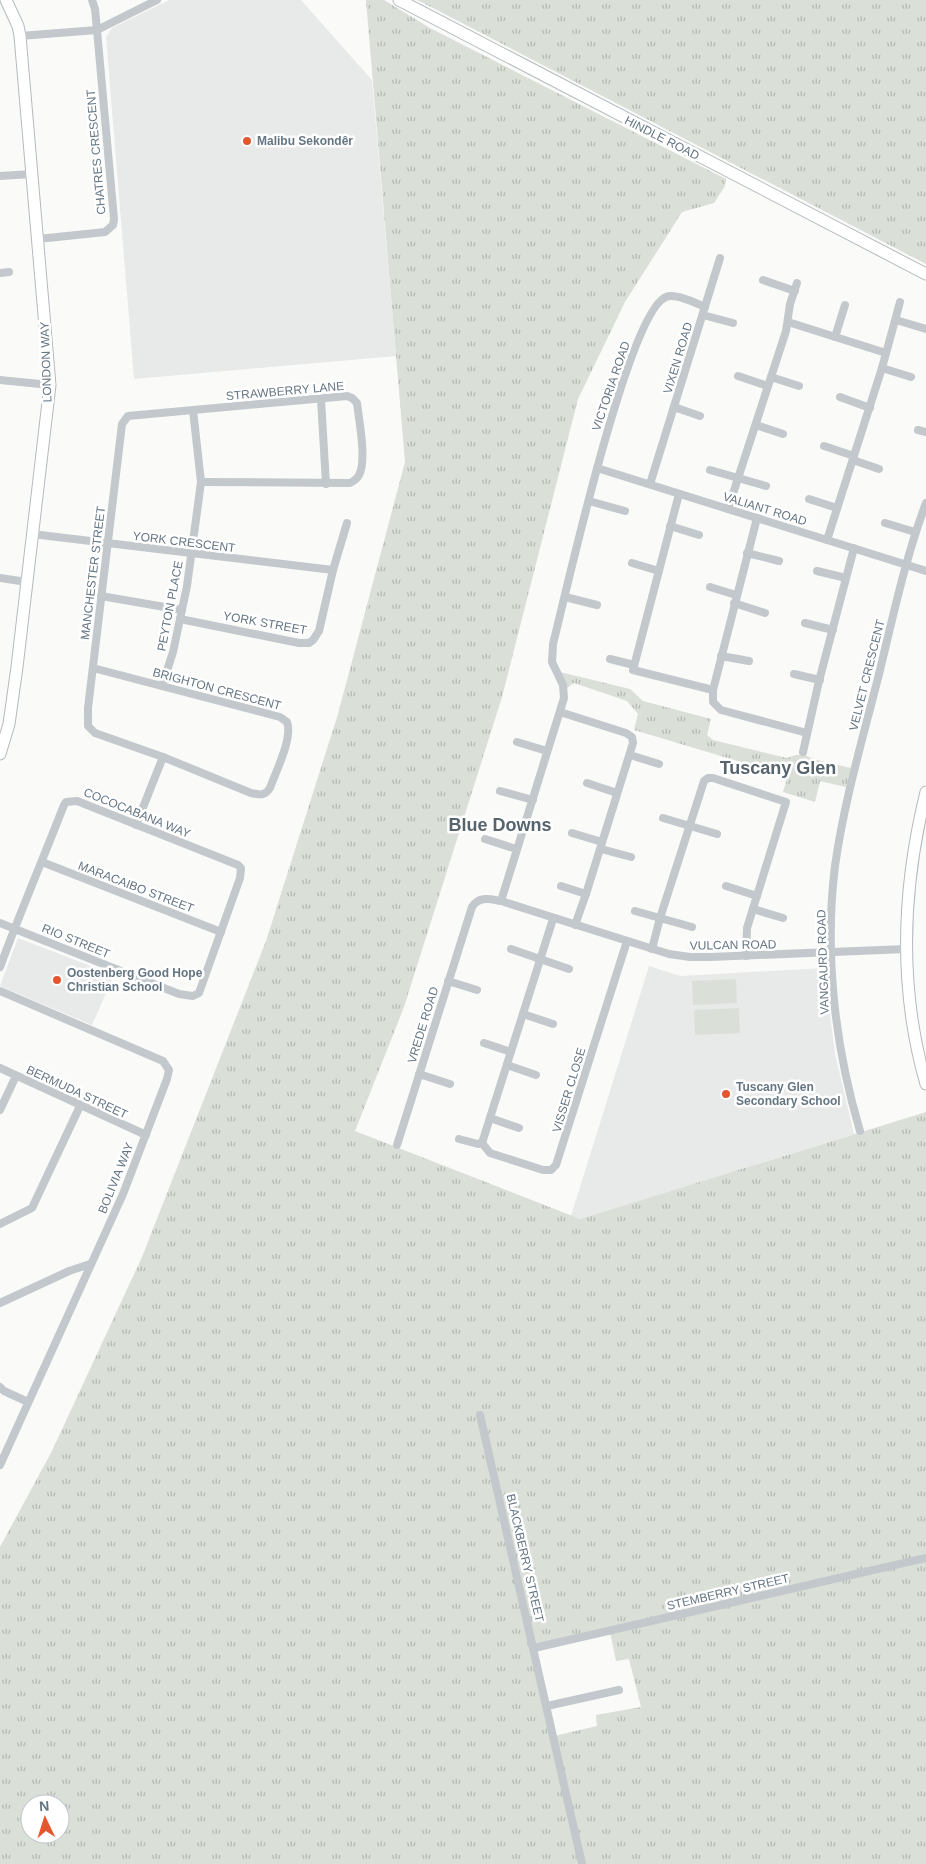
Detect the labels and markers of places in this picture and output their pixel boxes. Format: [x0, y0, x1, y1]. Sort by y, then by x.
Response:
place label: Malibu Sekondêr [257, 134, 353, 148]
marker: Malibu Sekondêr [241, 135, 253, 147]
place label: Oostenberg Good Hope Christian School [67, 966, 203, 994]
marker: Oostenberg Good Hope Christian School [51, 974, 63, 986]
place label: Tuscany Glen Secondary School [736, 1080, 841, 1108]
marker: Tuscany Glen Secondary School [720, 1088, 732, 1100]

